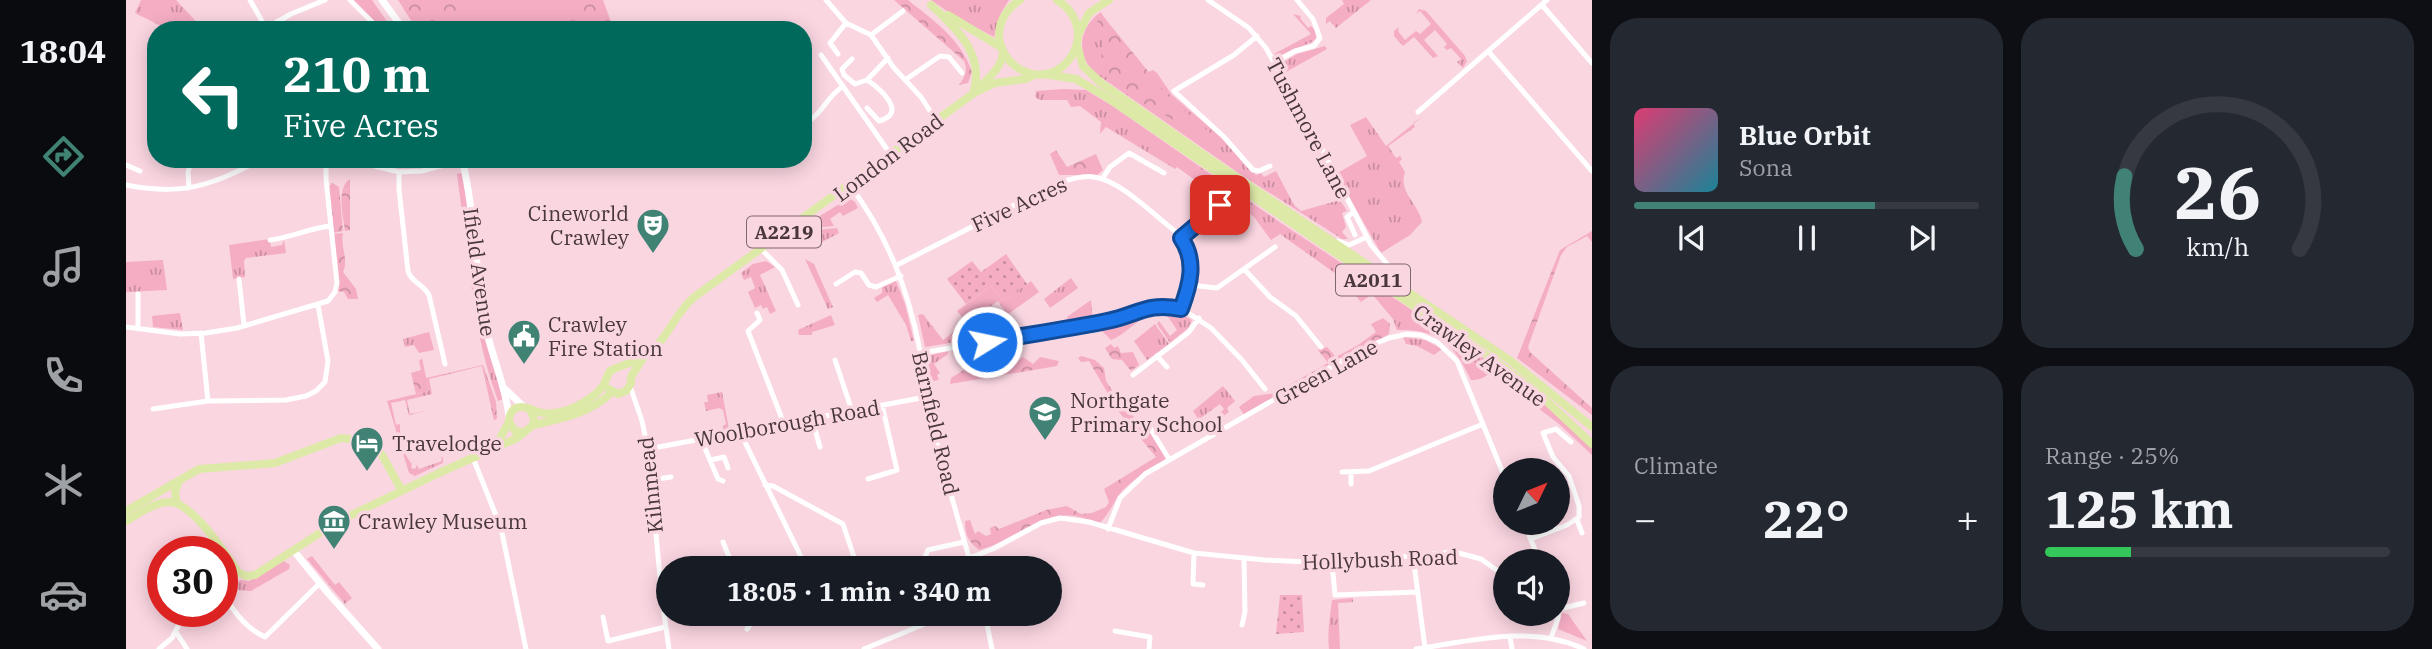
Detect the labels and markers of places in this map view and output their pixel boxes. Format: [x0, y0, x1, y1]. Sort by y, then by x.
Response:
pin [1190, 175, 1250, 235]
place label: Cineworld Crawley [528, 199, 630, 251]
theatre icon: Cineworld Crawley [634, 206, 672, 255]
place label: Crawley Fire Station [548, 310, 663, 362]
public building icon: Crawley Fire Station [505, 317, 543, 366]
place label: Northgate Primary School [1070, 386, 1223, 438]
school or university icon: Northgate Primary School [1026, 393, 1064, 442]
hotel icon: Travelodge [348, 424, 386, 473]
place label: Travelodge [392, 429, 502, 457]
museum icon: Crawley Museum [315, 502, 353, 551]
place label: Crawley Museum [358, 507, 528, 535]

